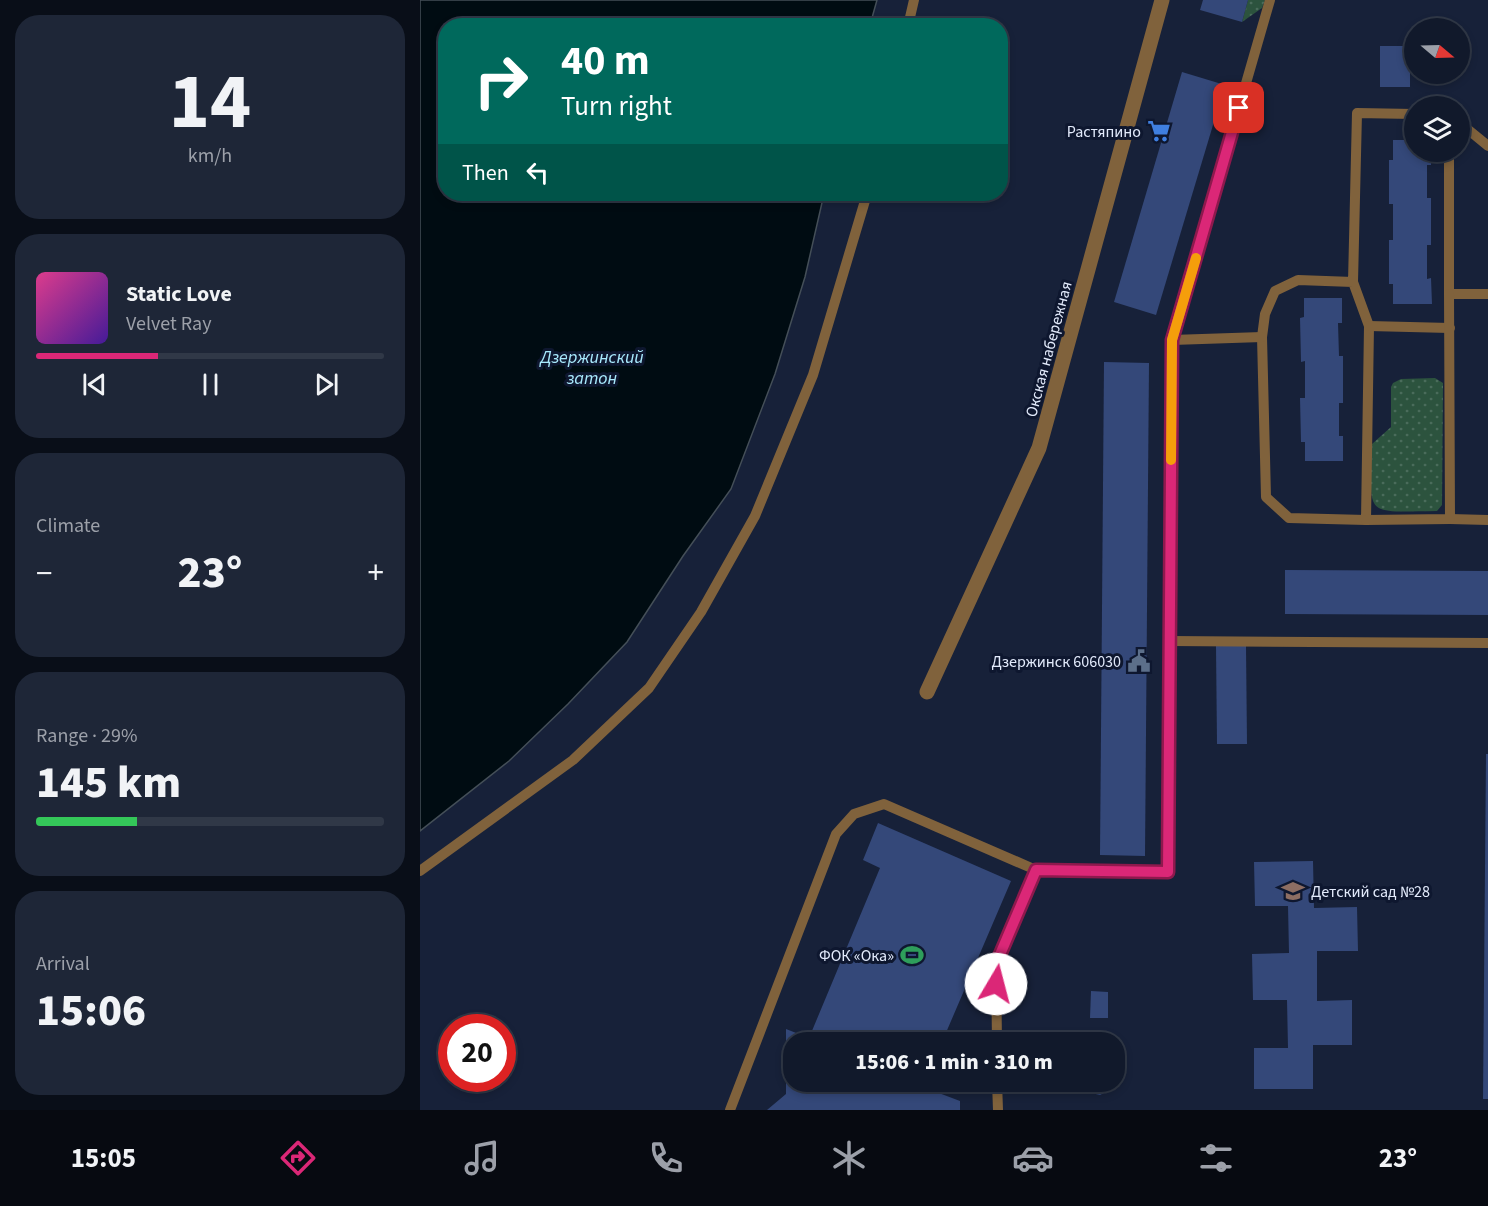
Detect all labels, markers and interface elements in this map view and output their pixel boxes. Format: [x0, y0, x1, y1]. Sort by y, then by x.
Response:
north arrow [1404, 18, 1470, 84]
map controls [1404, 18, 1470, 162]
text: 40 m [561, 31, 650, 91]
icon: right [462, 42, 540, 120]
text: 14 [169, 47, 251, 158]
pin [1213, 82, 1264, 133]
text: Turn right [561, 87, 672, 126]
icon: arrive [1222, 91, 1255, 124]
button: layers [1404, 96, 1470, 162]
supermarket icon: Растяпино [1146, 118, 1172, 144]
place label: Растяпино [1067, 121, 1141, 143]
text: km/h [188, 142, 232, 170]
icon: left [521, 156, 554, 189]
text: Then [462, 157, 509, 189]
text: Static Love [126, 278, 232, 310]
street label: Окская набережная [1020, 279, 1078, 420]
text: Velvet Ray [126, 310, 212, 338]
water label: Дзержинский затон [539, 345, 644, 391]
icon: previous [78, 368, 111, 401]
icon: pause [194, 368, 227, 401]
icon: next [310, 368, 343, 401]
text: Climate [36, 512, 100, 540]
text: 23° [178, 541, 242, 605]
text: − [36, 550, 52, 597]
text: + [368, 550, 384, 597]
public building icon: Дзержинск 606030 [1126, 648, 1152, 674]
place label: Дзержинск 606030 [992, 651, 1121, 673]
text: Range · 29% [36, 722, 137, 750]
text: 145 km [36, 751, 181, 815]
school or university icon: Детский сад №28 [1280, 878, 1306, 904]
place label: Детский сад №28 [1311, 881, 1430, 903]
sports icon: ФОК «Ока» [899, 942, 925, 968]
place label: ФОК «Ока» [819, 945, 894, 967]
text: Arrival [36, 950, 90, 978]
position arrow [964, 952, 1028, 1016]
text: 15:06 [36, 979, 146, 1043]
speed limit sign: 20 [438, 1014, 516, 1092]
text: 15:06 · 1 min · 310 m [855, 1046, 1053, 1078]
icon: directions [277, 1137, 319, 1179]
icon: music [461, 1137, 503, 1179]
icon: phone [645, 1137, 687, 1179]
icon: climate [828, 1137, 870, 1179]
icon: car [1012, 1137, 1054, 1179]
icon: filters [1195, 1137, 1237, 1179]
text: 15:05 [71, 1139, 136, 1178]
text: 23° [1379, 1139, 1417, 1178]

